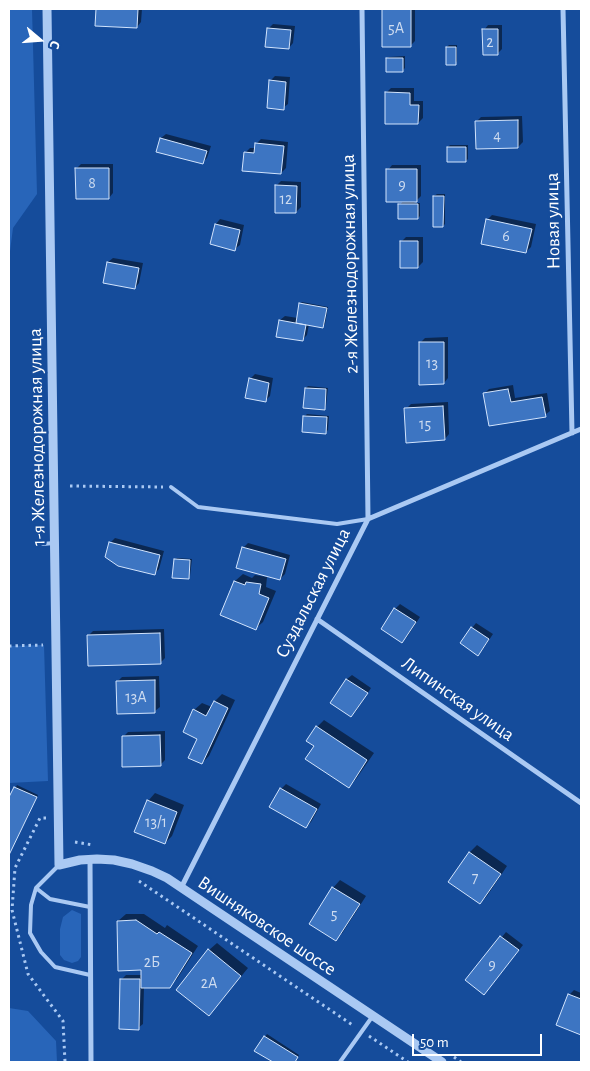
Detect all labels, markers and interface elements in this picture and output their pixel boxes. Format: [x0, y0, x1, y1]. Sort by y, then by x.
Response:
north arrow [15, 15, 65, 65]
house number: 5А [388, 18, 404, 38]
house number: 2 [486, 32, 494, 52]
text: С [46, 39, 62, 50]
house number: 4 [493, 125, 501, 145]
street label: 2-я Железнодорожная улица [337, 154, 363, 374]
street label: Новая улица [541, 172, 565, 270]
house number: 8 [88, 173, 96, 193]
house number: 9 [398, 175, 406, 195]
house number: 12 [280, 189, 292, 209]
house number: 6 [502, 226, 510, 246]
street label: 1-я Железнодорожная улица [24, 328, 50, 546]
house number: 13 [426, 353, 438, 373]
house number: 15 [419, 414, 431, 434]
street label: Суздальская улица [270, 524, 356, 662]
street label: Липинская улица [397, 652, 519, 746]
house number: 13А [125, 687, 147, 707]
house number: 13/1 [145, 812, 167, 832]
house number: 7 [472, 868, 478, 888]
street label: Вишняковское шоссе [193, 871, 341, 981]
house number: 5 [331, 904, 337, 924]
house number: 2Б [144, 952, 160, 972]
house number: 9 [488, 955, 496, 975]
house number: 2А [201, 973, 217, 993]
scale bar [415, 1024, 545, 1056]
text: 50 m [420, 1035, 449, 1050]

